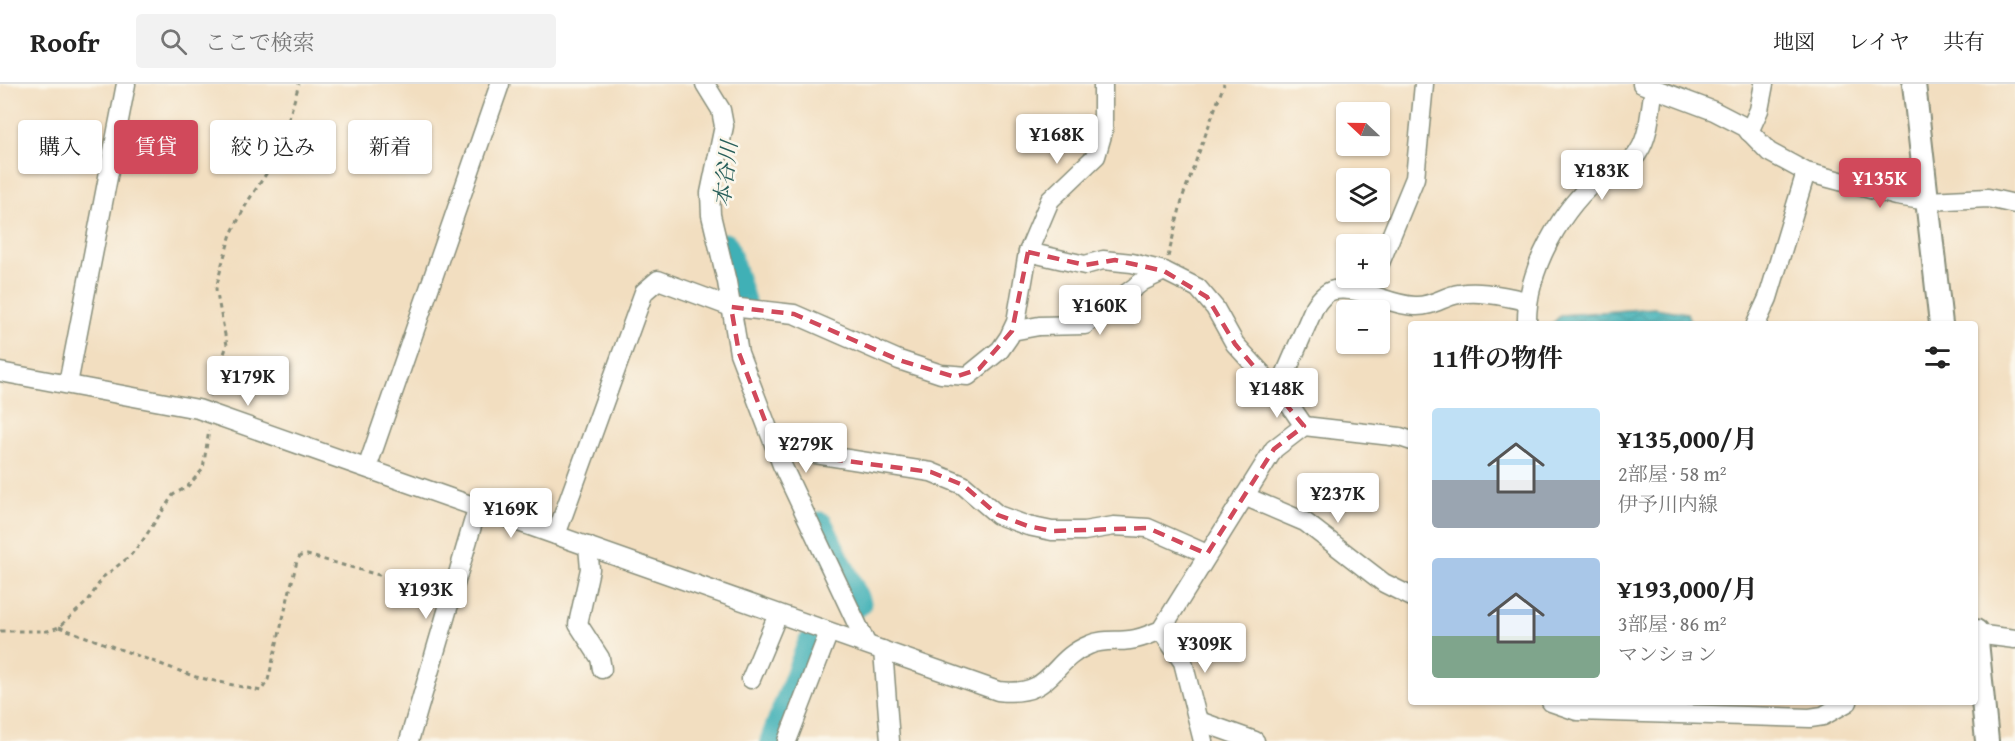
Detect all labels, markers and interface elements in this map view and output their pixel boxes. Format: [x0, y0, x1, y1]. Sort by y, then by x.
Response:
search box [136, 14, 556, 68]
text: Roofr [30, 21, 100, 62]
icon: search [157, 25, 190, 58]
text: ここで検索 [205, 26, 315, 58]
text: 地図 [1773, 26, 1815, 57]
text: レイヤ [1848, 26, 1910, 57]
text: 共有 [1943, 26, 1985, 57]
north arrow [1336, 102, 1390, 156]
map controls [1336, 102, 1390, 354]
pin: ¥168K [1015, 114, 1099, 165]
text: ¥168K [1030, 119, 1084, 148]
chip: 購入 [18, 120, 102, 174]
chip: 賃貸 [114, 120, 198, 174]
chip: 絞り込み [210, 120, 336, 174]
chip: 新着 [348, 120, 432, 174]
water label: 本谷川 [705, 137, 745, 209]
pin: ¥183K [1560, 150, 1644, 201]
text: ¥183K [1575, 155, 1629, 184]
pin: ¥135K [1838, 158, 1922, 209]
text: ¥135K [1853, 163, 1907, 192]
button: layers [1336, 168, 1390, 222]
button: + [1336, 234, 1390, 288]
pin: ¥160K [1058, 285, 1142, 336]
text: ¥160K [1073, 290, 1127, 319]
button: − [1336, 300, 1390, 354]
text: 11件の物件 [1432, 338, 1563, 377]
icon: filters [1921, 341, 1954, 374]
pin: ¥179K [206, 356, 290, 407]
text: ¥179K [221, 361, 275, 390]
pin: ¥148K [1235, 368, 1319, 419]
text: ¥148K [1250, 373, 1304, 402]
text: ¥135,000/月 [1618, 419, 1758, 458]
pin: ¥279K [764, 423, 848, 474]
text: ¥279K [779, 428, 833, 457]
icon: home [1480, 432, 1552, 504]
text: 2部屋 · 58 m² [1618, 459, 1727, 488]
pin: ¥237K [1296, 473, 1380, 524]
text: ¥237K [1311, 478, 1365, 507]
pin: ¥169K [469, 488, 553, 539]
text: 伊予川内線 [1618, 489, 1718, 518]
text: ¥169K [484, 493, 538, 522]
pin: ¥193K [384, 569, 468, 620]
text: ¥193,000/月 [1618, 569, 1758, 608]
text: ¥193K [399, 574, 453, 603]
icon: home [1480, 582, 1552, 654]
text: 3部屋 · 86 m² [1618, 609, 1727, 638]
pin: ¥309K [1163, 623, 1247, 674]
text: ¥309K [1178, 628, 1232, 657]
text: マンション [1618, 639, 1717, 668]

